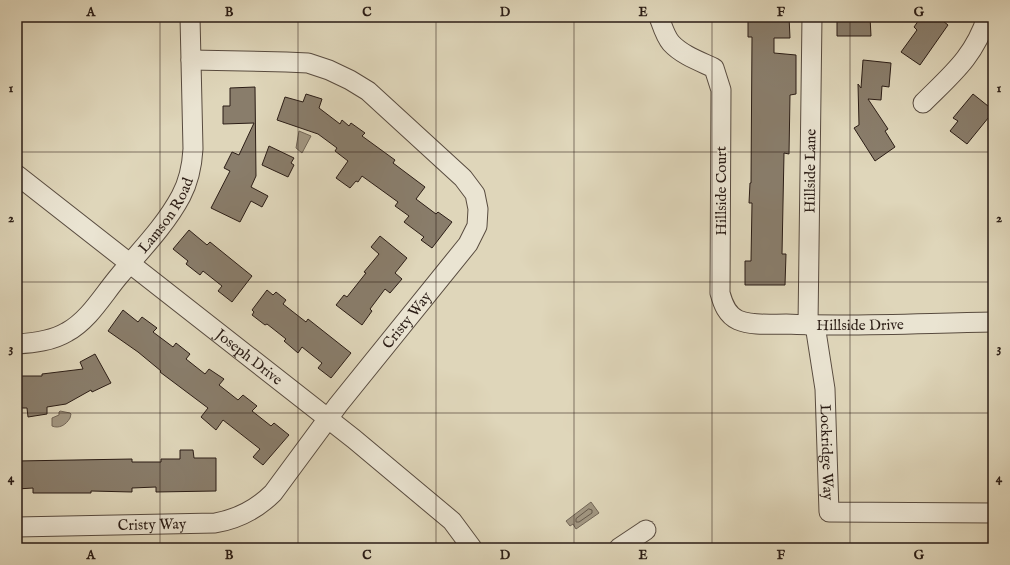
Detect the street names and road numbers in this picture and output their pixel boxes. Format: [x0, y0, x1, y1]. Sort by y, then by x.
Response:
street label: Hillside Lane [800, 129, 821, 213]
street label: Hillside Court [712, 146, 731, 236]
street label: Lamson Road [134, 174, 198, 257]
street label: Cristy Way [378, 287, 436, 353]
street label: Hillside Drive [816, 315, 904, 335]
street label: Joseph Drive [210, 324, 286, 390]
street label: Lockridge Way [815, 404, 838, 501]
street label: Cristy Way [118, 515, 187, 535]

